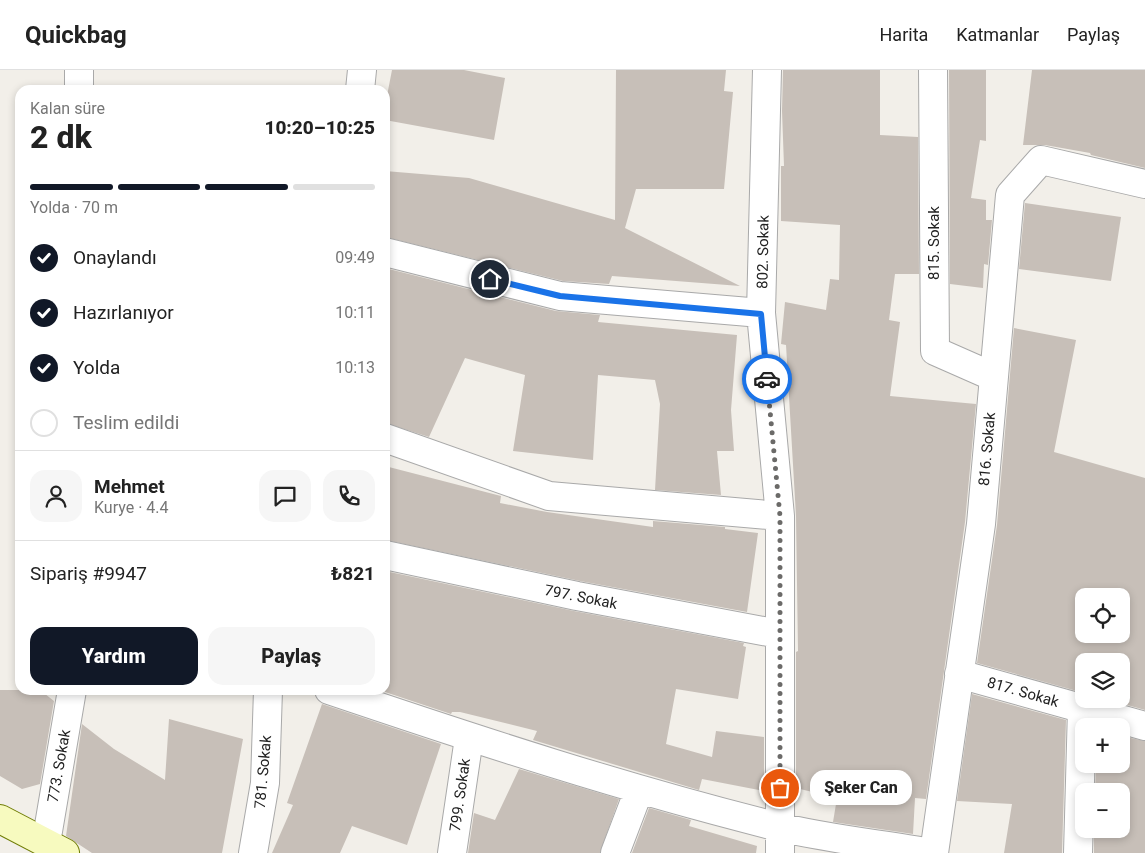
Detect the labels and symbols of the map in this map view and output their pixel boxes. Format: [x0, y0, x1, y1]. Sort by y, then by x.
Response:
street label: 815. Sokak [925, 206, 943, 280]
street label: 802. Sokak [753, 215, 773, 289]
pin [469, 258, 511, 300]
courier [742, 354, 792, 404]
street label: 816. Sokak [975, 411, 999, 487]
street label: 797. Sokak [543, 581, 619, 613]
street label: 817. Sokak [985, 673, 1061, 711]
street label: 773. Sokak [44, 728, 74, 804]
street label: 781. Sokak [251, 734, 275, 810]
street label: 799. Sokak [446, 757, 474, 833]
pin [759, 767, 801, 809]
callout: Şeker Can [810, 770, 912, 806]

